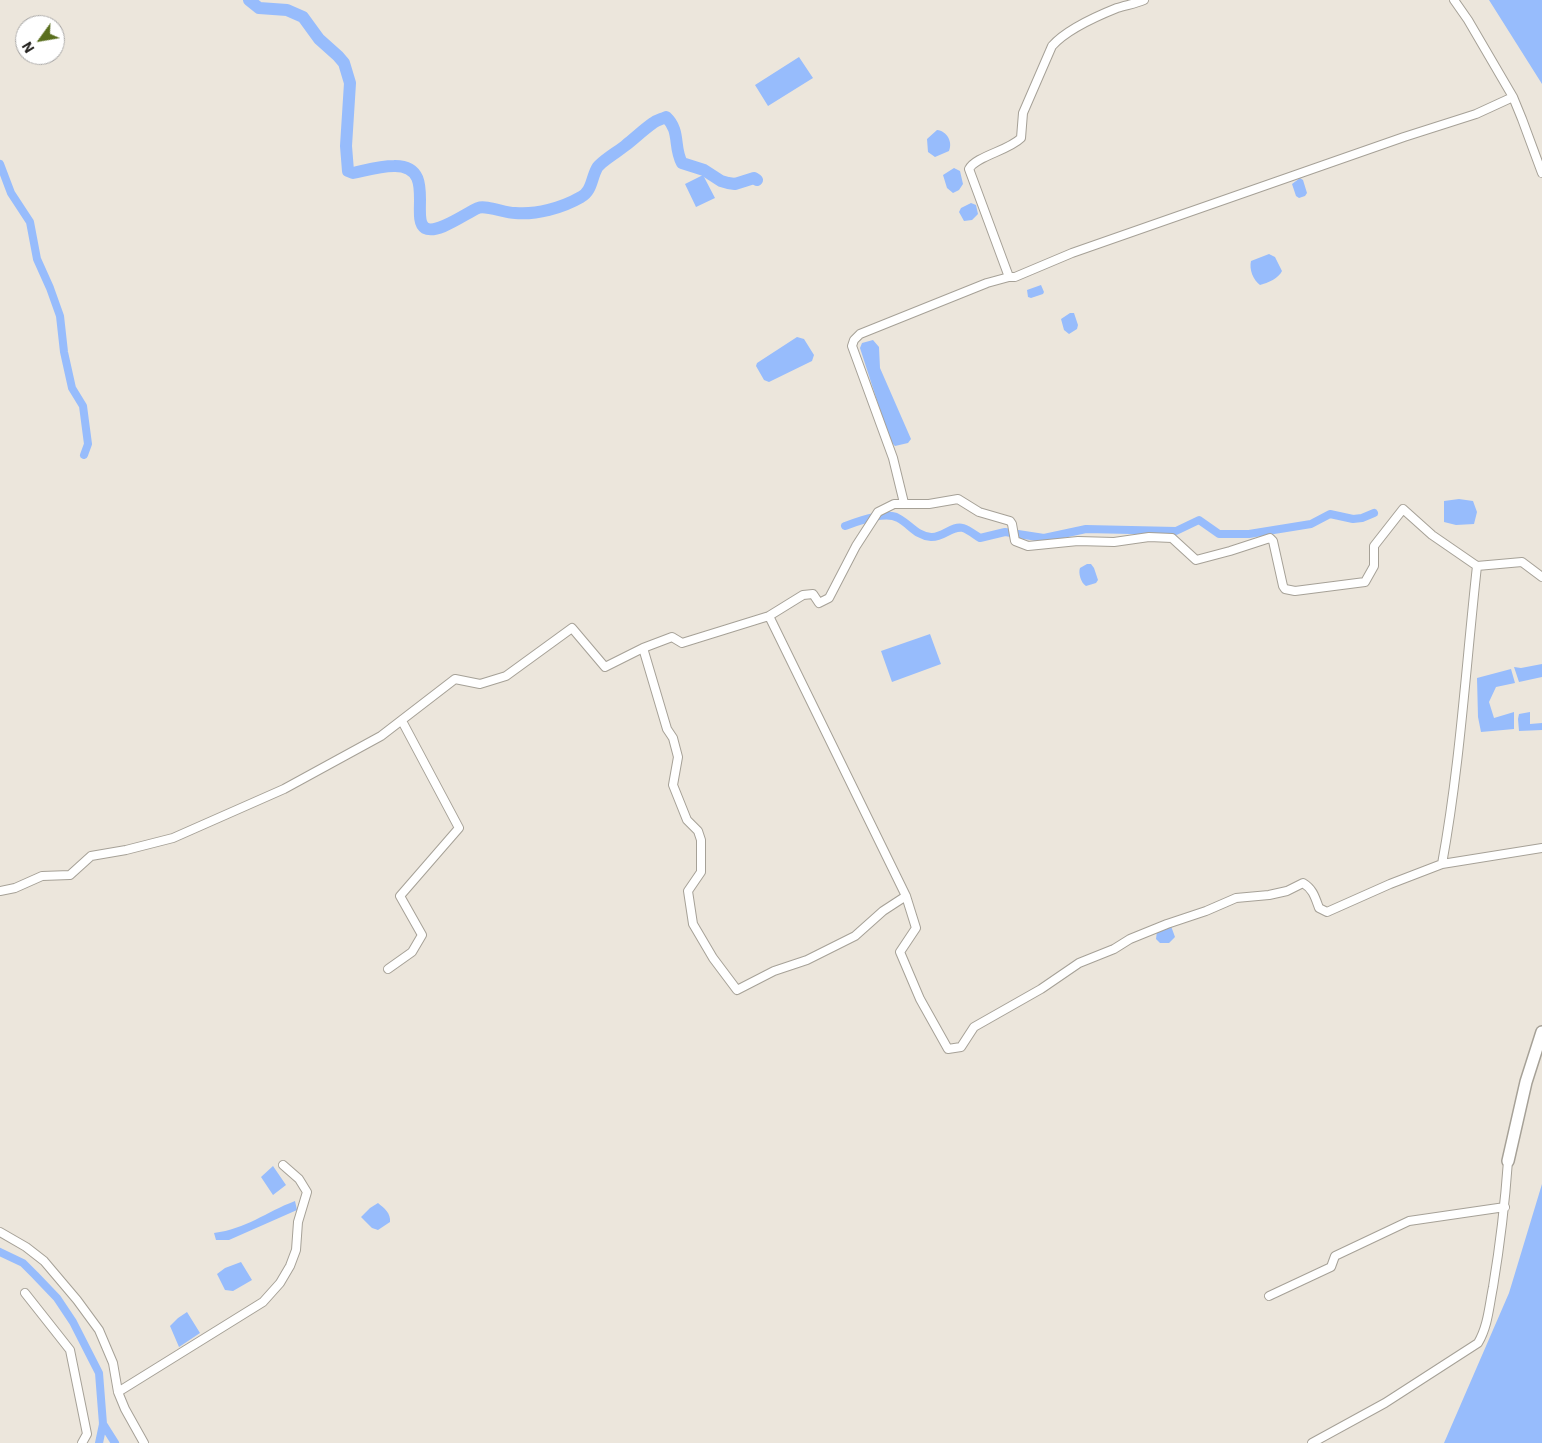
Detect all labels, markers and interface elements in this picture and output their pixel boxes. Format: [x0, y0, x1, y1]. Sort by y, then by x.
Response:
north arrow [15, 15, 65, 65]
text: N [18, 38, 38, 56]

